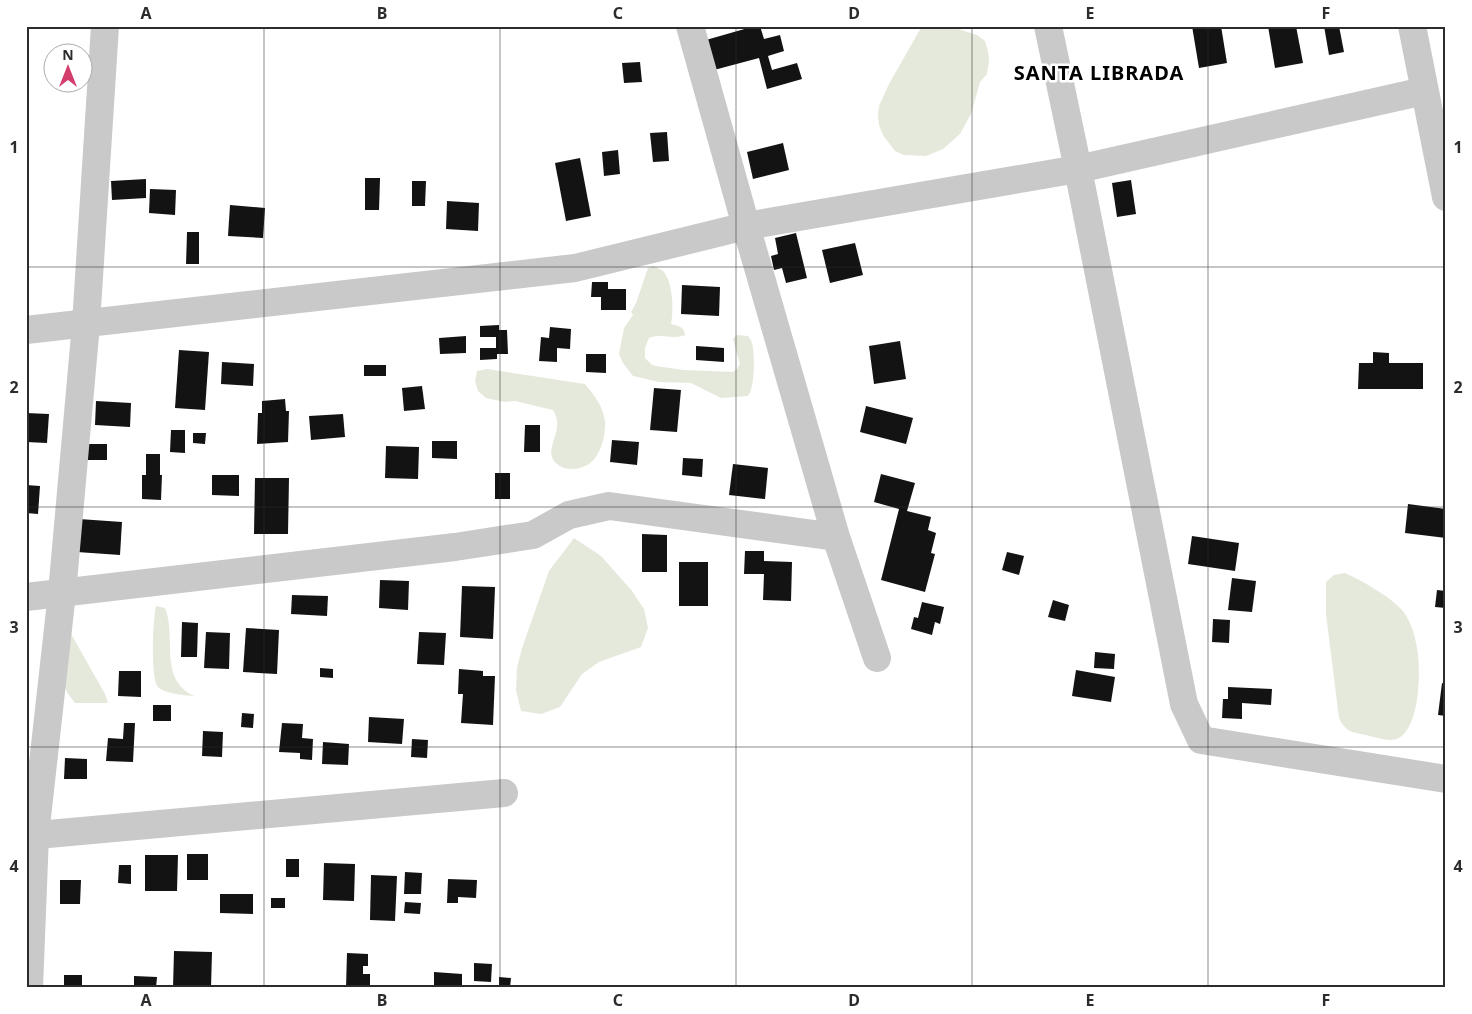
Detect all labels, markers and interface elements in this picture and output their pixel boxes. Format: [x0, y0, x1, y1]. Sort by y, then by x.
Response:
text: A [140, 2, 152, 24]
text: B [377, 2, 387, 24]
text: C [613, 2, 623, 24]
text: D [848, 2, 860, 24]
text: E [1086, 2, 1095, 24]
text: F [1322, 2, 1330, 24]
north arrow [42, 42, 92, 92]
text: N [62, 45, 74, 64]
district label: SANTA LIBRADA [1014, 59, 1184, 86]
text: 1 [9, 136, 19, 158]
text: 1 [1453, 136, 1463, 158]
text: 2 [9, 376, 19, 398]
text: 2 [1453, 376, 1463, 398]
text: 3 [9, 616, 19, 638]
text: 3 [1453, 616, 1463, 638]
text: 4 [9, 855, 19, 877]
text: 4 [1453, 855, 1463, 877]
text: A [140, 989, 152, 1011]
text: B [377, 989, 387, 1011]
text: C [613, 989, 623, 1011]
text: D [848, 989, 860, 1011]
text: E [1086, 989, 1095, 1011]
text: F [1322, 989, 1330, 1011]

